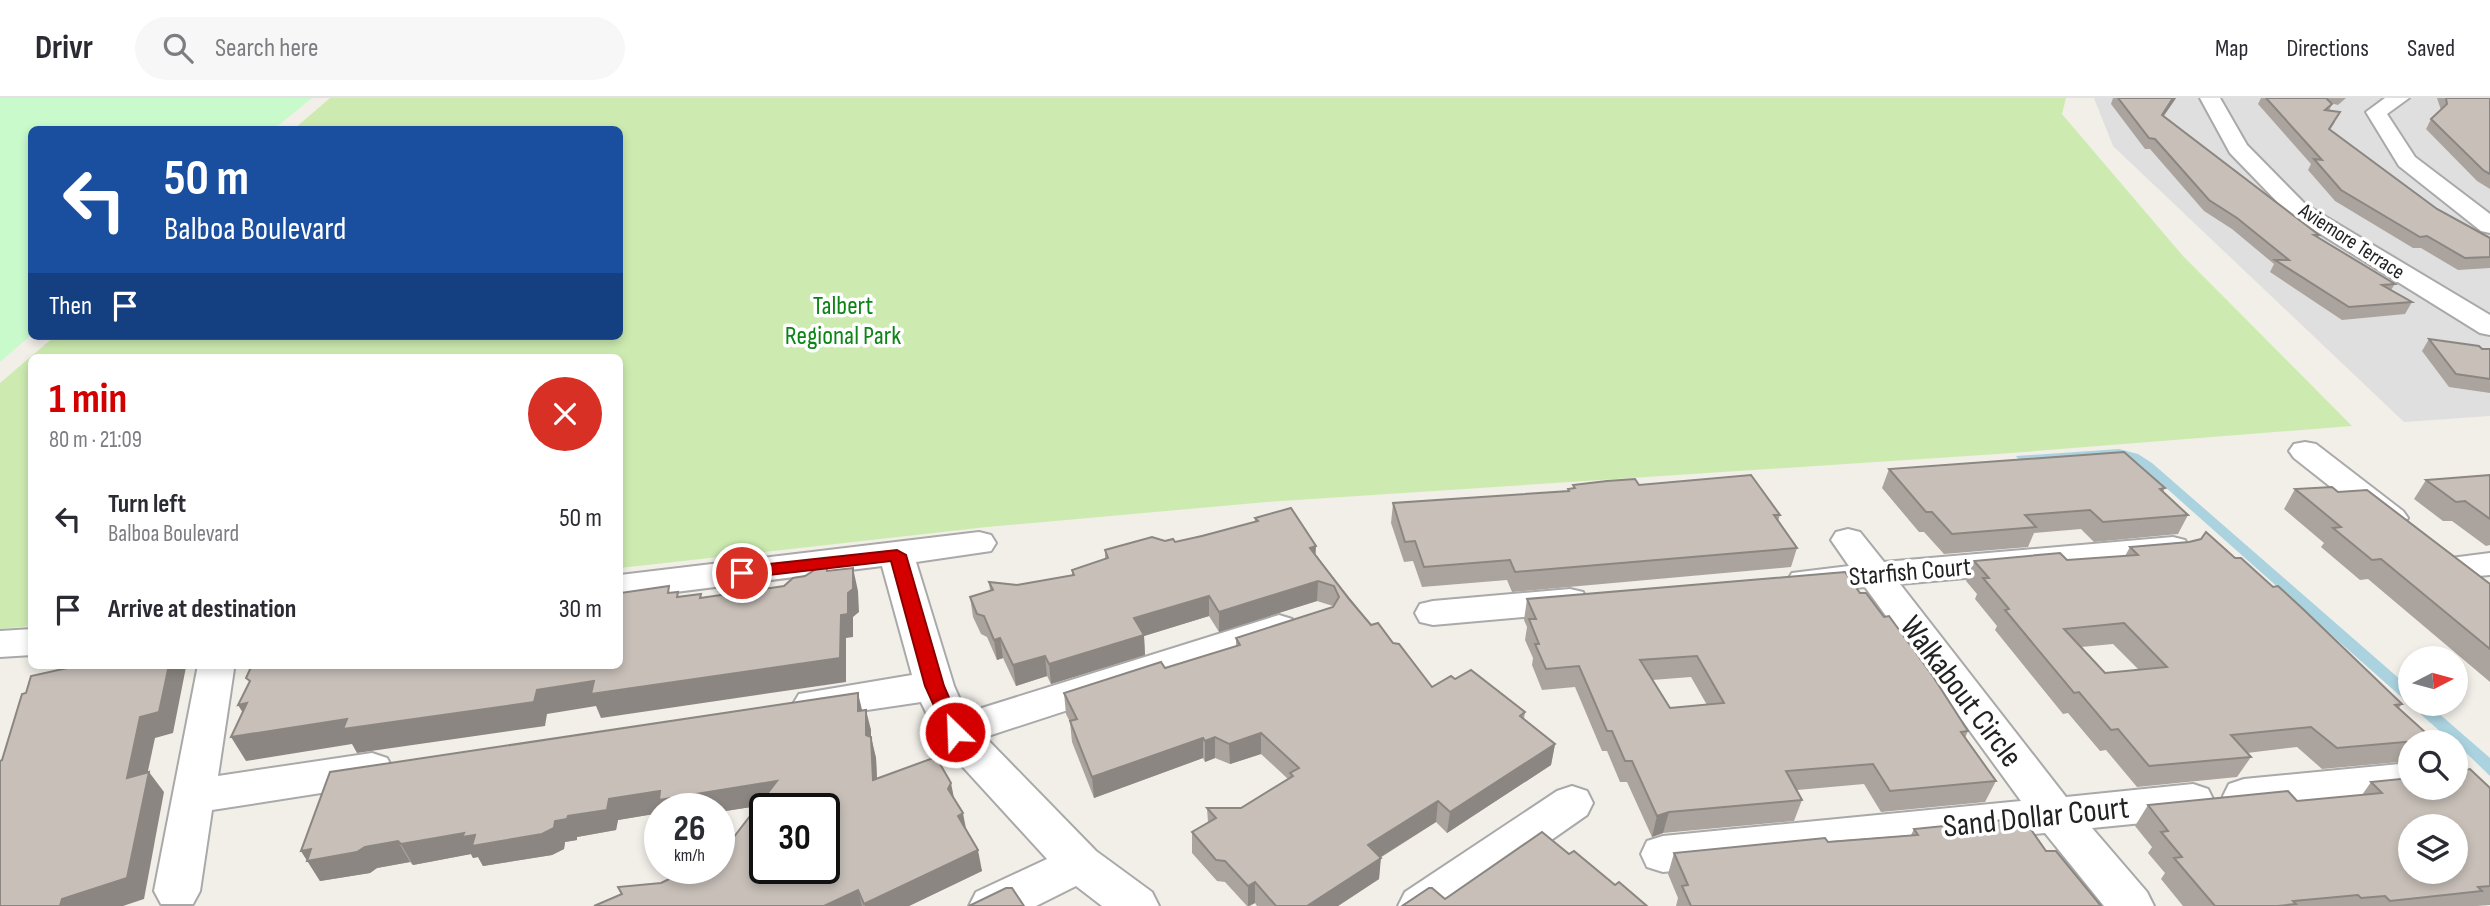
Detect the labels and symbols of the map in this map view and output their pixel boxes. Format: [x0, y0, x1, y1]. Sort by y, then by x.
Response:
street label: Aviemore Terrace [2293, 197, 2409, 285]
park label: Talbert Regional Park [785, 291, 901, 352]
pin [712, 543, 772, 603]
street label: Starfish Court [1848, 552, 1973, 593]
street label: Walkabout Circle [1891, 609, 2030, 775]
north arrow [2398, 646, 2468, 716]
position arrow [918, 695, 992, 769]
street label: Sand Dollar Court [1941, 788, 2131, 847]
speed limit sign: 30 [749, 793, 840, 884]

